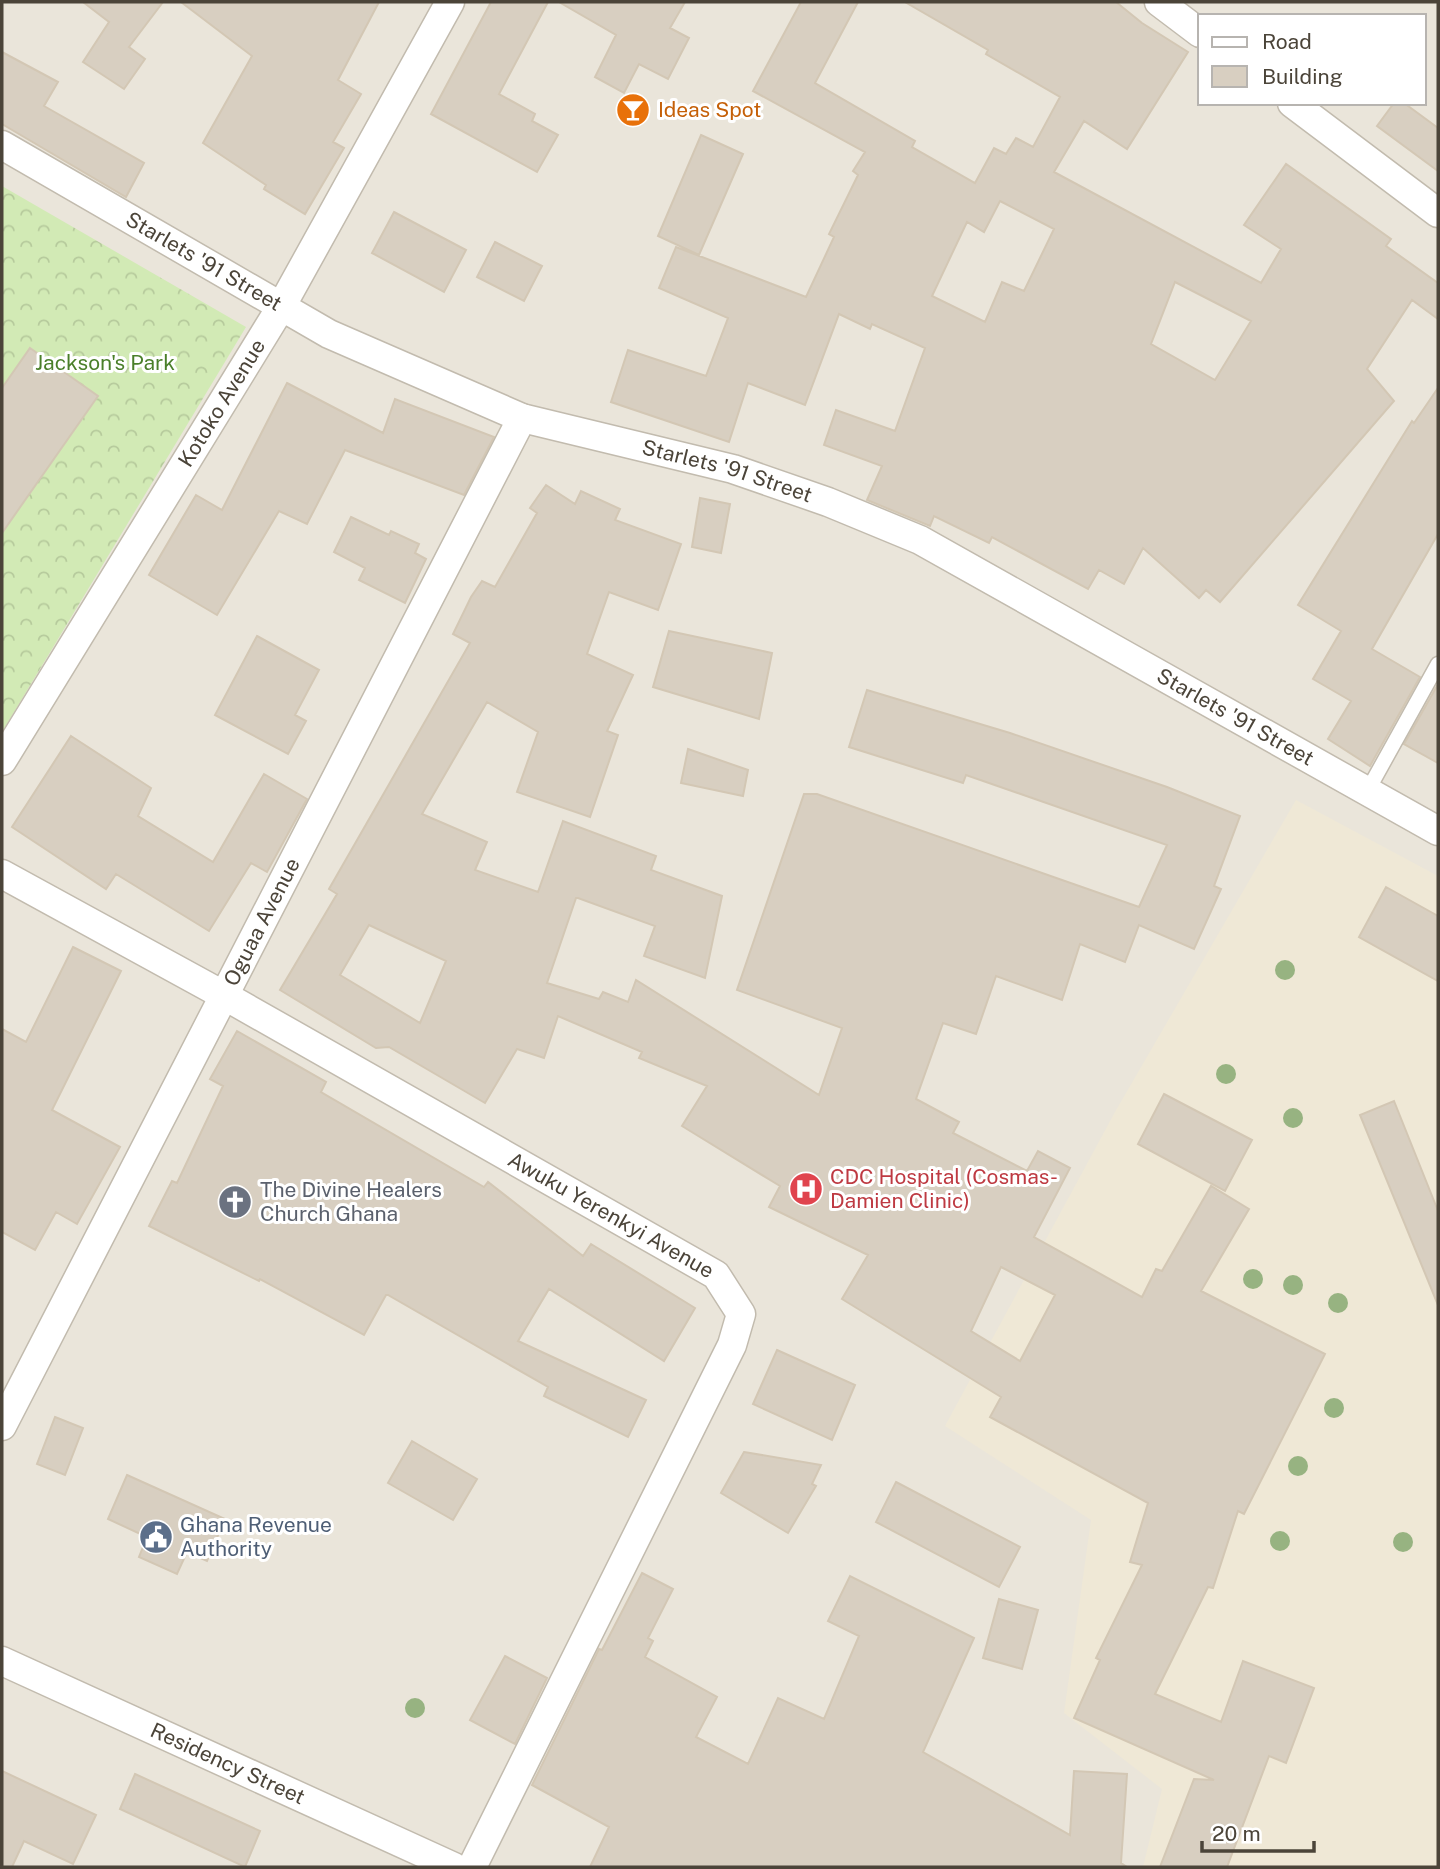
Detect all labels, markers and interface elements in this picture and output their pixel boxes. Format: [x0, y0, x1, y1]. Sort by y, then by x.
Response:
legend [1198, 14, 1426, 105]
text: Road [1262, 29, 1312, 54]
text: Building [1262, 64, 1343, 89]
bar icon: Ideas Spot [614, 91, 652, 129]
place label: Ideas Spot [658, 97, 761, 122]
street label: Starlets '91 Street [122, 206, 286, 316]
street label: Kotoko Avenue [173, 334, 270, 471]
park label: Jackson's Park [35, 350, 175, 375]
street label: Starlets '91 Street [639, 434, 815, 508]
street label: Starlets '91 Street [1153, 663, 1318, 771]
street label: Oguaa Avenue [218, 854, 305, 990]
street label: Awuku Yerenkyi Avenue [504, 1147, 718, 1283]
place label: CDC Hospital (Cosmas- Damien Clinic) [830, 1164, 1058, 1213]
hospital icon: CDC Hospital (Cosmas- Damien Clinic) [787, 1170, 825, 1208]
place label: The Divine Healers Church Ghana [260, 1177, 442, 1226]
church icon: The Divine Healers Church Ghana [216, 1183, 254, 1221]
place label: Ghana Revenue Authority [180, 1512, 332, 1561]
public building icon: Ghana Revenue Authority [137, 1518, 175, 1556]
street label: Residency Street [147, 1717, 309, 1809]
scale bar [1202, 1810, 1314, 1854]
text: 20 m [1212, 1821, 1261, 1846]

